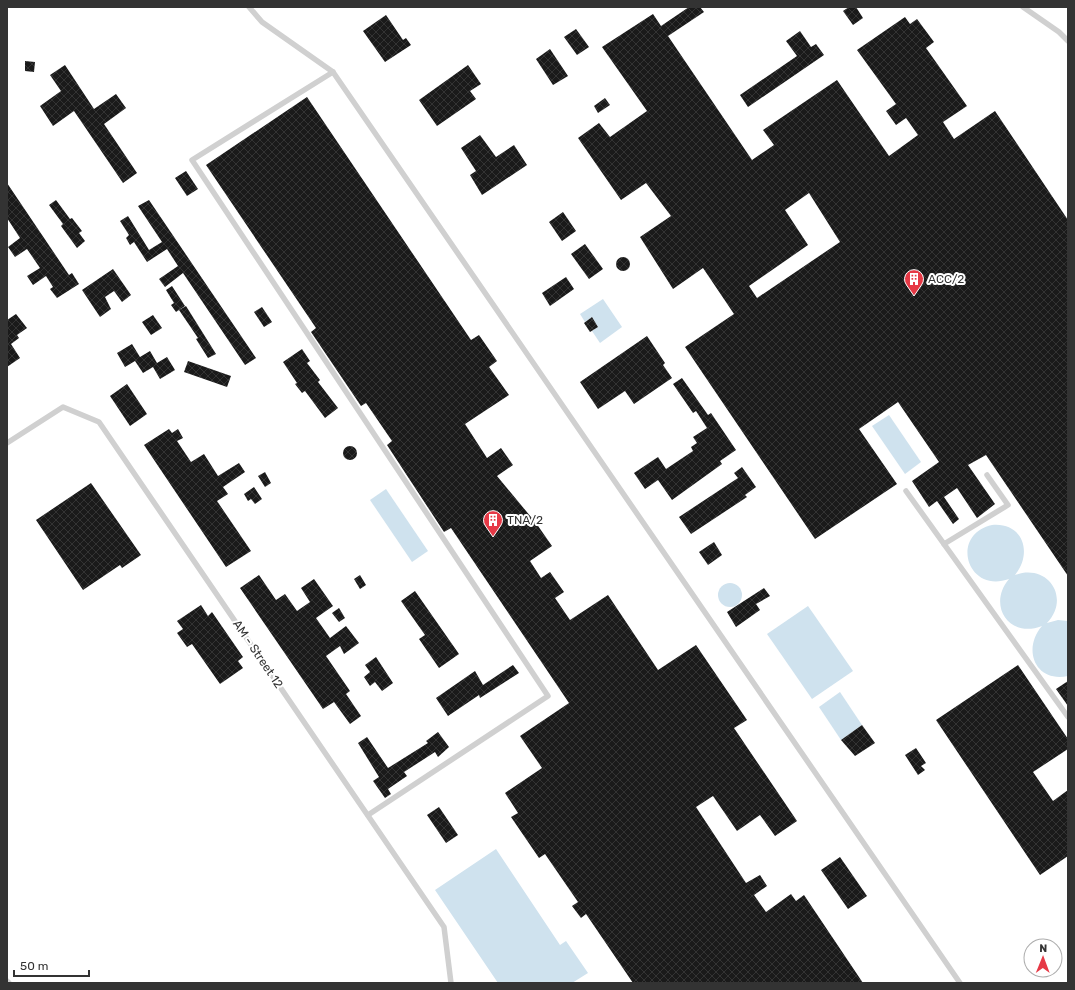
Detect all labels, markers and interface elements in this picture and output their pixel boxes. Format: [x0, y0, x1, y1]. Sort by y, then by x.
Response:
building icon: ACC/2 [903, 268, 925, 296]
place label: ACC/2 [928, 272, 964, 286]
building icon: TNA/2 [482, 509, 504, 537]
place label: TNA/2 [507, 513, 543, 527]
street label: AM - Street 12 [230, 617, 286, 691]
north arrow [1023, 938, 1063, 978]
text: N [1039, 942, 1047, 955]
scale bar [14, 952, 89, 978]
text: 50 m [20, 959, 48, 973]

